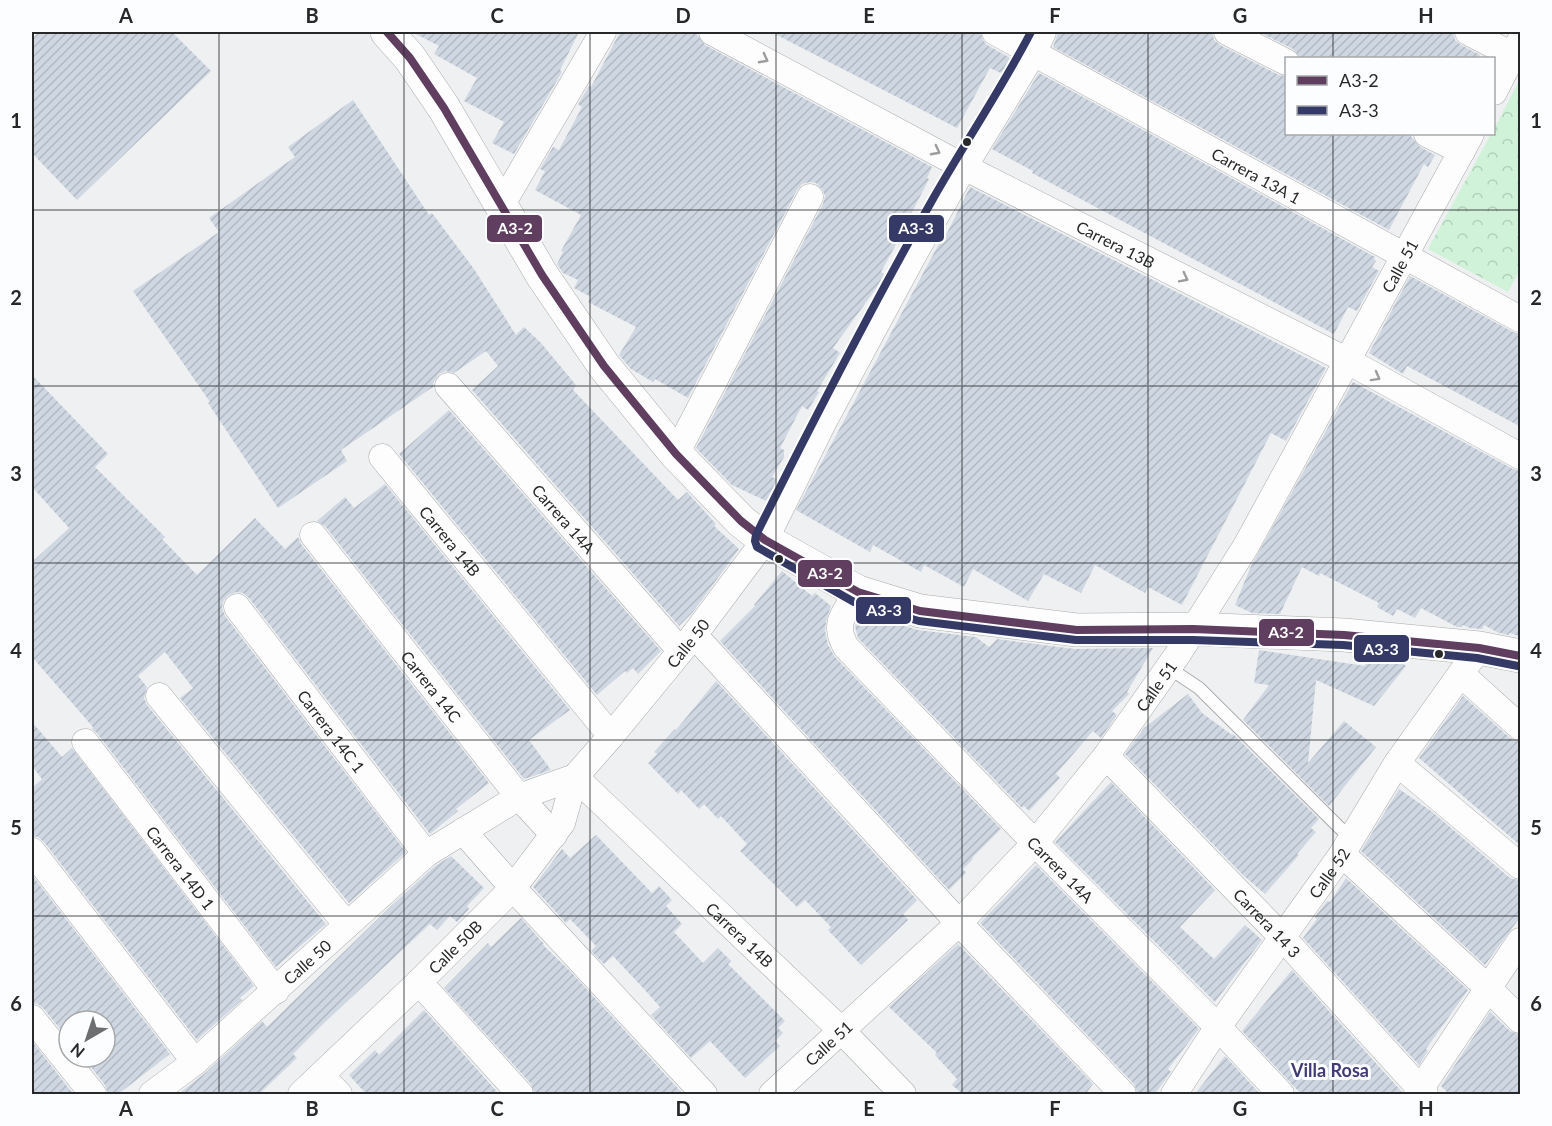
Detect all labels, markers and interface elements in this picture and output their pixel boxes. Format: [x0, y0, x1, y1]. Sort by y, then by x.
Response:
text: A [118, 3, 133, 27]
text: B [305, 3, 319, 27]
text: C [490, 3, 504, 27]
text: D [675, 3, 691, 27]
text: E [863, 3, 875, 27]
text: F [1049, 3, 1061, 27]
text: G [1233, 3, 1247, 27]
text: H [1418, 3, 1434, 27]
one-way arrow [758, 52, 768, 63]
legend [1285, 57, 1495, 135]
text: A3-2 [1339, 69, 1379, 91]
text: A3-3 [1339, 99, 1379, 121]
text: 1 [10, 108, 22, 132]
text: 1 [1530, 108, 1542, 132]
unlabelled marker [961, 136, 973, 148]
street label: Carrera 13A 1 [1209, 143, 1304, 207]
one-way arrow [929, 144, 940, 156]
line badge: A3-2 [486, 214, 543, 243]
line badge: A3-3 [888, 214, 945, 243]
street label: Carrera 13B [1074, 216, 1158, 271]
text: A3-2 [496, 218, 533, 237]
text: A3-3 [897, 218, 934, 237]
street label: Calle 51 [1377, 236, 1421, 295]
one-way arrow [1178, 271, 1189, 282]
text: 2 [10, 285, 22, 309]
text: 2 [1530, 285, 1542, 309]
one-way arrow [1370, 369, 1381, 381]
text: 3 [10, 461, 22, 485]
text: 3 [1530, 461, 1542, 485]
street label: Carrera 14A [529, 480, 600, 557]
street label: Carrera 14B [416, 502, 485, 579]
unlabelled marker [773, 553, 785, 565]
line badge: A3-2 [797, 559, 853, 588]
text: A3-2 [806, 563, 843, 582]
line badge: A3-3 [855, 596, 912, 625]
text: A3-3 [865, 600, 902, 619]
street label: Calle 50 [662, 615, 713, 671]
line badge: A3-2 [1258, 618, 1315, 647]
text: A3-2 [1267, 622, 1304, 641]
line badge: A3-3 [1353, 634, 1410, 663]
text: 4 [10, 638, 22, 662]
text: 4 [1530, 638, 1542, 662]
text: A3-3 [1362, 639, 1399, 658]
street label: Carrera 14C [398, 646, 466, 726]
unlabelled marker [1433, 648, 1445, 660]
street label: Calle 51 [1131, 657, 1180, 715]
street label: Carrera 14C 1 [294, 686, 369, 776]
text: 5 [10, 815, 22, 839]
text: 5 [1530, 815, 1542, 839]
street label: Carrera 14D 1 [143, 822, 219, 913]
street label: Carrera 14A [1024, 832, 1098, 906]
street label: Calle 52 [1304, 844, 1353, 902]
street label: Carrera 14 3 [1230, 884, 1305, 961]
street label: Carrera 14B [703, 898, 778, 970]
street label: Calle 50B [424, 916, 485, 977]
street label: Calle 50 [279, 935, 334, 988]
text: 6 [10, 991, 22, 1015]
text: 6 [1530, 991, 1542, 1015]
north arrow [57, 1009, 117, 1069]
street label: Calle 51 [801, 1016, 856, 1069]
text: N [66, 1040, 88, 1062]
district label: Villa Rosa [1290, 1059, 1369, 1081]
text: A [118, 1096, 133, 1120]
text: B [305, 1096, 319, 1120]
text: C [490, 1096, 504, 1120]
text: D [675, 1096, 691, 1120]
text: E [863, 1096, 875, 1120]
text: F [1049, 1096, 1061, 1120]
text: G [1233, 1096, 1247, 1120]
text: H [1418, 1096, 1434, 1120]

